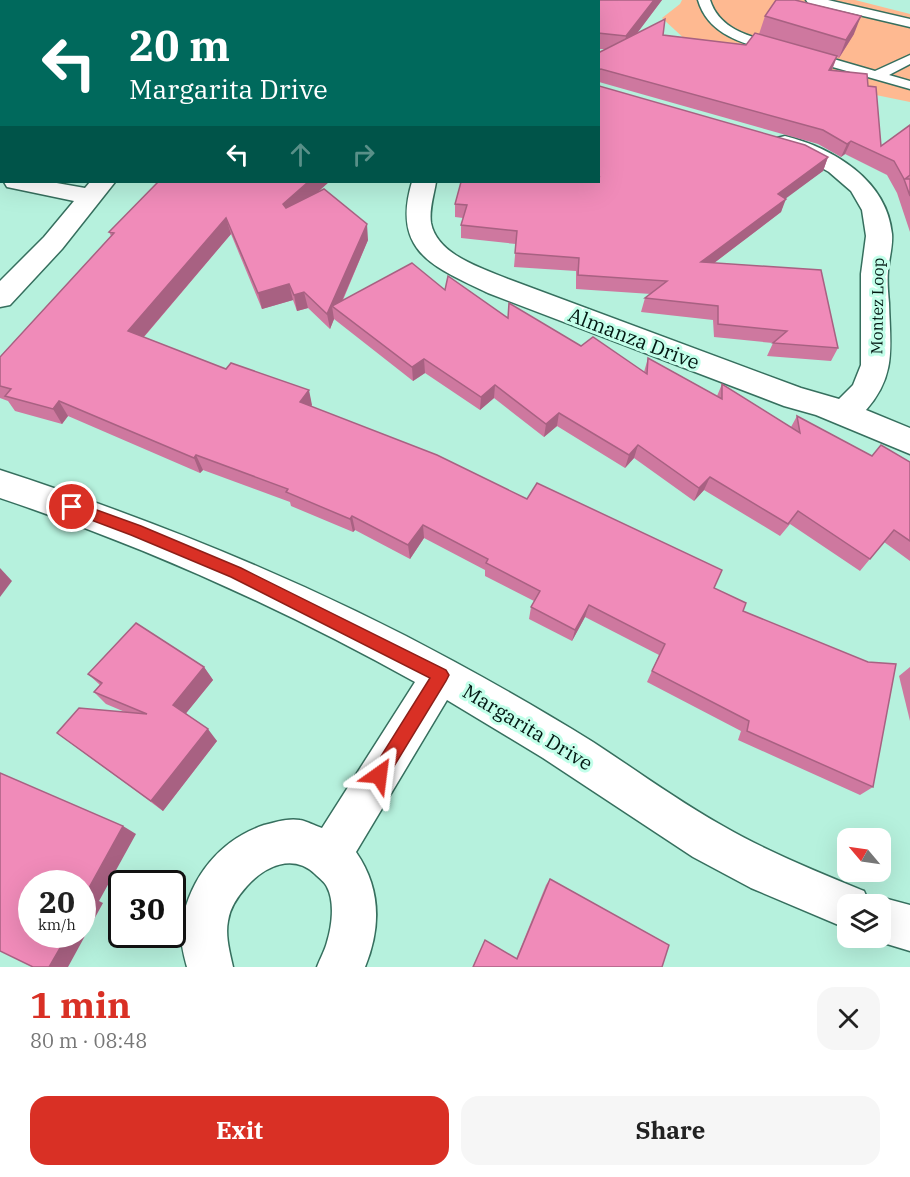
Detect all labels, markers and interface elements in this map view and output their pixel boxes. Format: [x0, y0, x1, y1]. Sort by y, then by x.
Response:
text: 20 m [129, 18, 230, 73]
icon: left [30, 24, 108, 102]
text: Margarita Drive [129, 71, 328, 106]
icon: left [221, 138, 254, 171]
icon: ahead [284, 138, 317, 171]
icon: right [347, 138, 380, 171]
street label: Montez Loop [866, 257, 888, 355]
street label: Almanza Drive [565, 301, 703, 375]
pin [46, 481, 97, 532]
icon: arrive [55, 490, 88, 523]
street label: Margarita Drive [458, 678, 598, 776]
position arrow [347, 743, 411, 807]
north arrow [837, 828, 891, 882]
map controls [837, 828, 891, 948]
speed limit sign: 30 [108, 870, 186, 948]
text: 20 [39, 882, 75, 921]
button: layers [837, 894, 891, 948]
text: km/h [38, 915, 76, 934]
text: 1 min [30, 981, 131, 1028]
button: close [817, 987, 880, 1050]
text: 80 m · 08:48 [30, 1027, 147, 1054]
button: Exit [30, 1096, 449, 1165]
button: Share [461, 1096, 880, 1165]

